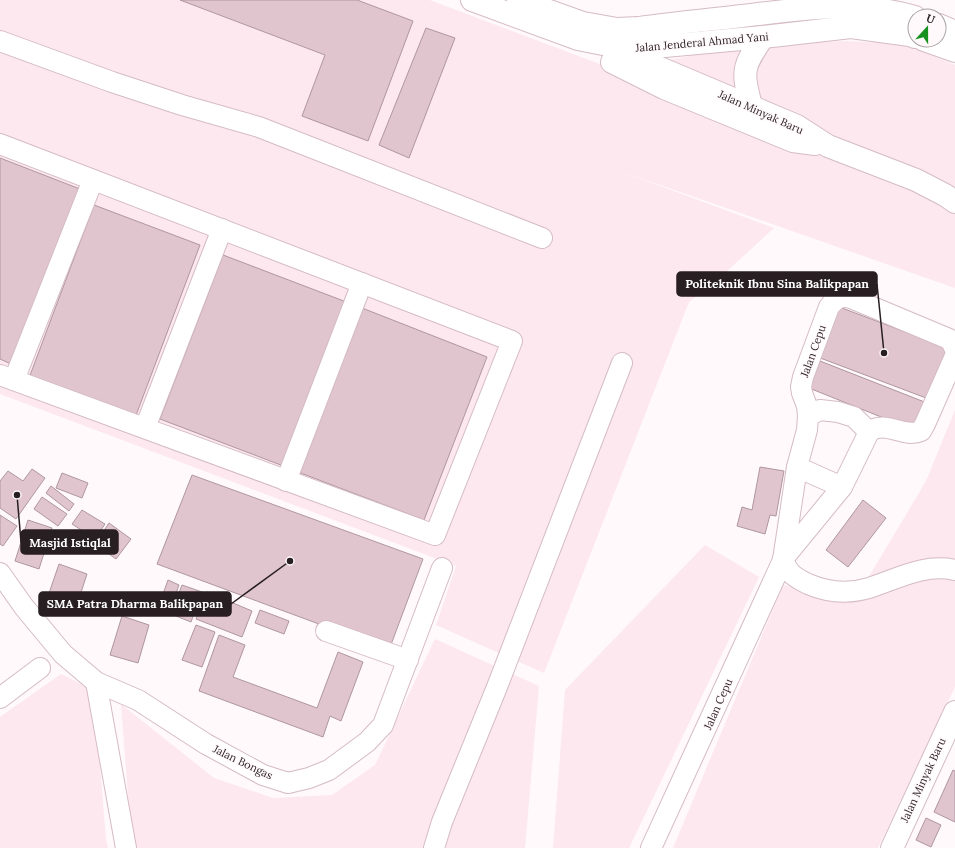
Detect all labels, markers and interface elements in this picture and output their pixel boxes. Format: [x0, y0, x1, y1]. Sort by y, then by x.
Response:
north arrow [907, 8, 947, 48]
text: U [924, 11, 938, 27]
street label: Jalan Jenderal Ahmad Yani [634, 29, 769, 55]
street label: Jalan Minyak Baru [715, 87, 806, 137]
callout: Politeknik Ibnu Sina Balikpapan [677, 272, 877, 296]
text: Politeknik Ibnu Sina Balikpapan [685, 276, 869, 291]
street label: Jalan Cepu [797, 323, 829, 380]
callout: Masjid Istiqlal [21, 530, 118, 554]
text: Masjid Istiqlal [29, 535, 111, 550]
callout: SMA Patra Dharma Balikpapan [39, 592, 231, 616]
text: SMA Patra Dharma Balikpapan [47, 596, 224, 611]
street label: Jalan Cepu [700, 676, 736, 733]
street label: Jalan Minyak Baru [897, 735, 949, 825]
street label: Jalan Bongas [210, 741, 275, 782]

